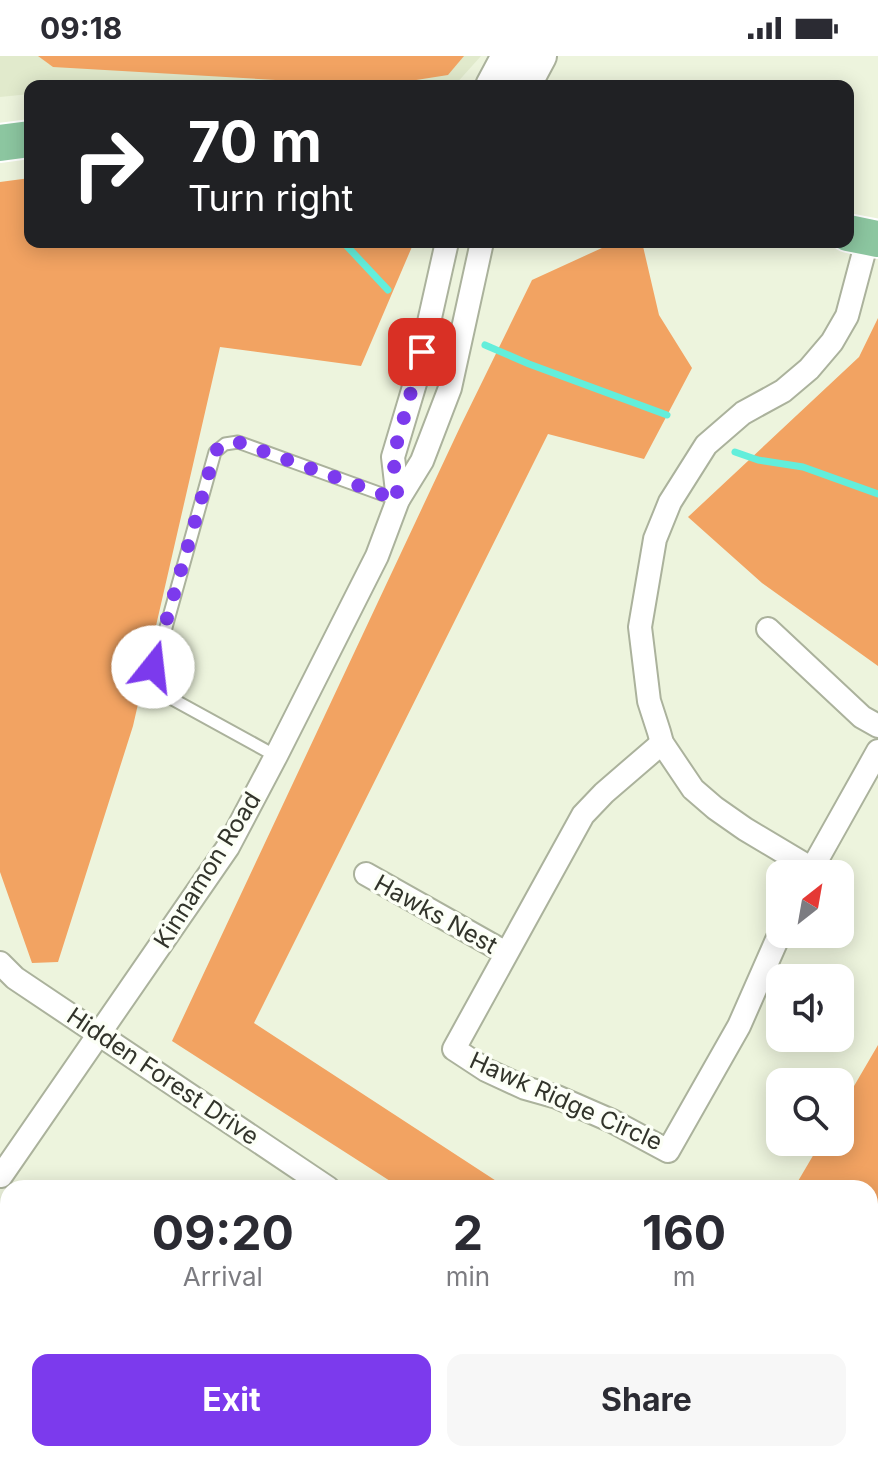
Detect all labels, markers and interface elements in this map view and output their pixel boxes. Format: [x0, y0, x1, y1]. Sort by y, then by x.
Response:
text: 09:18 [40, 10, 122, 46]
text: 70 m [188, 108, 322, 176]
icon: right [56, 112, 160, 216]
text: Turn right [188, 176, 353, 220]
pin [388, 318, 456, 386]
icon: arrive [400, 330, 444, 374]
position arrow [111, 625, 195, 709]
street label: Kinnamon Road [147, 787, 267, 953]
north arrow [766, 860, 854, 948]
map controls [766, 860, 854, 1156]
street label: Hawks Nest [369, 868, 503, 960]
button: sound [766, 964, 854, 1052]
street label: Hidden Forest Drive [62, 1001, 264, 1151]
street label: Hawk Ridge Circle [465, 1045, 667, 1157]
button: search [766, 1068, 854, 1156]
text: 09:20 [152, 1203, 294, 1262]
text: 2 [453, 1203, 483, 1262]
text: 160 [642, 1203, 726, 1262]
text: Arrival [183, 1261, 263, 1292]
text: min [446, 1261, 490, 1292]
text: m [673, 1261, 695, 1292]
button: Exit [32, 1354, 431, 1446]
button: Share [447, 1354, 846, 1446]

